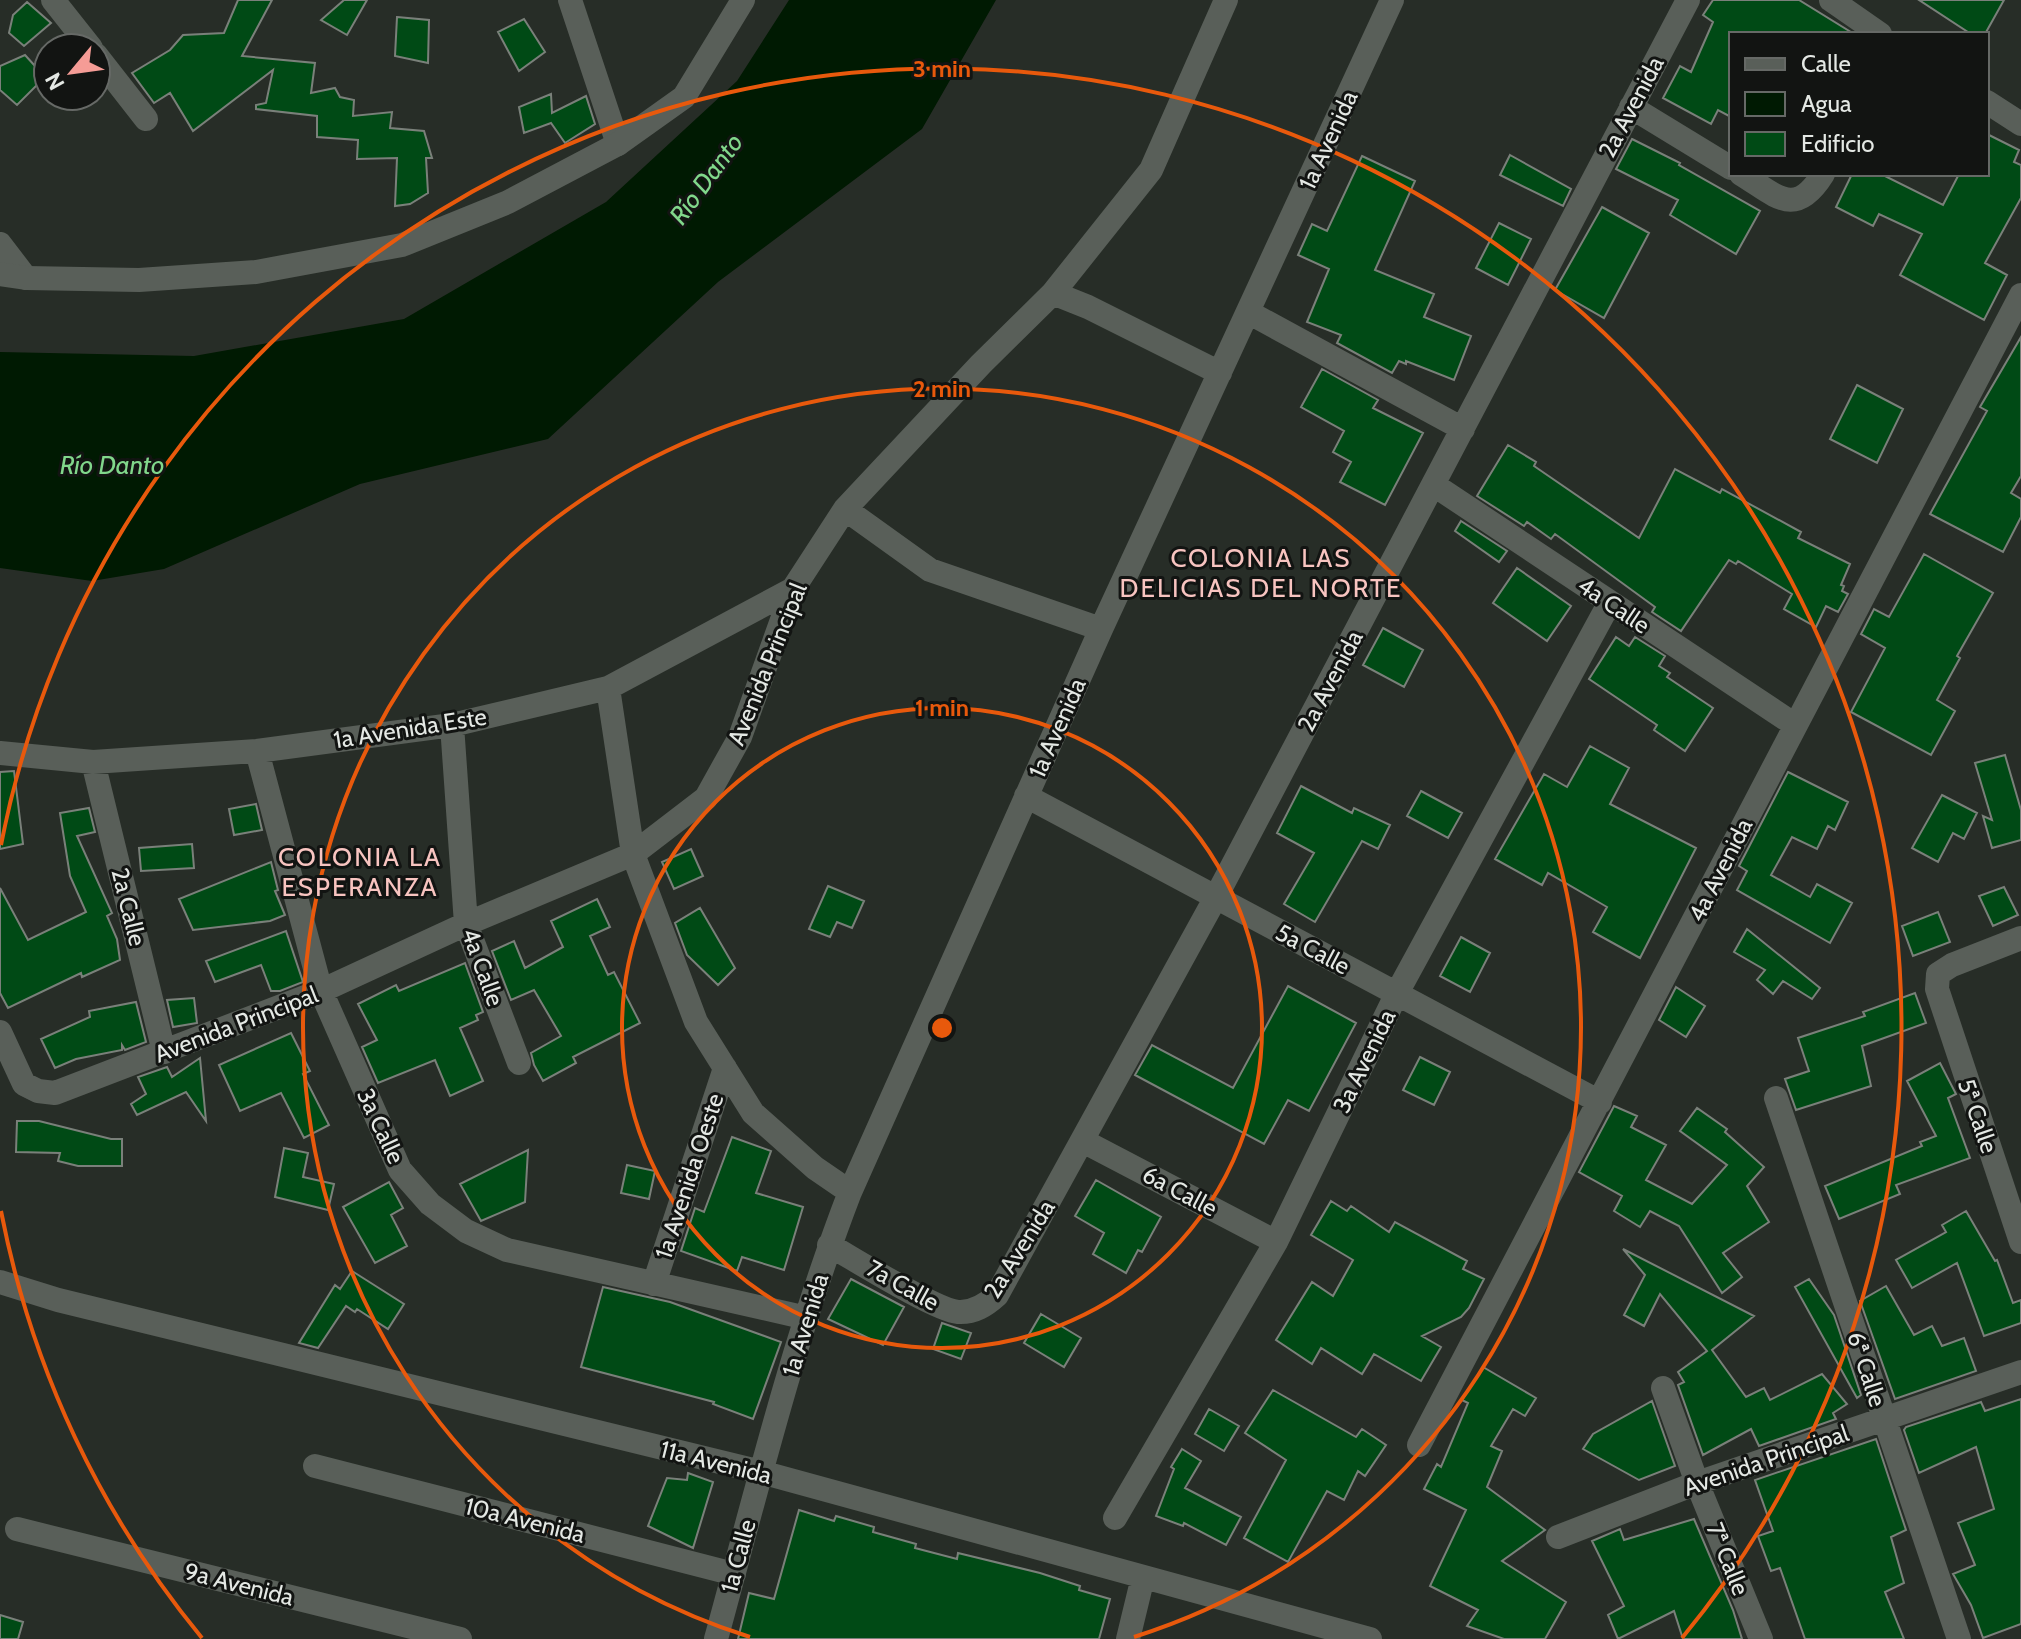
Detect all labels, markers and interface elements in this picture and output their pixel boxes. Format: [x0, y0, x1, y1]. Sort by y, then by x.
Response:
north arrow [32, 32, 112, 112]
legend [1729, 32, 1989, 176]
text: Calle [1801, 49, 1851, 78]
street label: 2a Avenida [1592, 51, 1670, 163]
text: 3 min [913, 54, 971, 83]
text: N [39, 68, 71, 95]
street label: 1a Avenida [1292, 85, 1364, 194]
text: Agua [1801, 89, 1852, 118]
water label: Río Danto [662, 127, 750, 231]
text: Edificio [1801, 129, 1875, 158]
text: 2 min [913, 374, 971, 403]
water label: Río Danto [60, 449, 164, 481]
district label: COLONIA LAS DELICIAS DEL NORTE [1120, 542, 1402, 604]
street label: 4a Calle [1572, 570, 1656, 640]
street label: Avenida Principal [721, 578, 813, 750]
street label: 2a Avenida [1291, 625, 1369, 737]
street label: 1a Avenida [1022, 673, 1092, 782]
text: 1 min [915, 693, 969, 722]
street label: 1a Avenida Este [331, 702, 489, 754]
street label: 4a Avenida [1682, 813, 1759, 926]
district label: COLONIA LA ESPERANZA [278, 841, 442, 903]
street label: 2a Calle [105, 865, 153, 949]
street label: 5a Calle [1271, 917, 1355, 981]
street label: 4a Calle [456, 924, 510, 1010]
street label: Avenida Principal [150, 979, 322, 1068]
street label: 3a Avenida [1327, 1004, 1402, 1117]
centre of rings [928, 1014, 956, 1042]
street label: 5ª Calle [1952, 1075, 2004, 1157]
street label: 3a Calle [351, 1084, 411, 1168]
street label: 1a Avenida Oeste [649, 1090, 729, 1262]
street label: 6a Calle [1138, 1159, 1222, 1223]
street label: 2a Avenida [977, 1194, 1061, 1304]
street label: 7a Calle [862, 1253, 944, 1317]
street label: 1a Avenida [776, 1270, 834, 1380]
street label: 6ª Calle [1841, 1328, 1893, 1410]
street label: Avenida Principal [1680, 1418, 1853, 1502]
street label: 11a Avenida [657, 1434, 775, 1490]
street label: 10a Avenida [462, 1491, 588, 1549]
street label: 1a Calle [714, 1516, 762, 1596]
street label: 7ª Calle [1700, 1518, 1756, 1600]
street label: 9a Avenida [181, 1556, 297, 1612]

